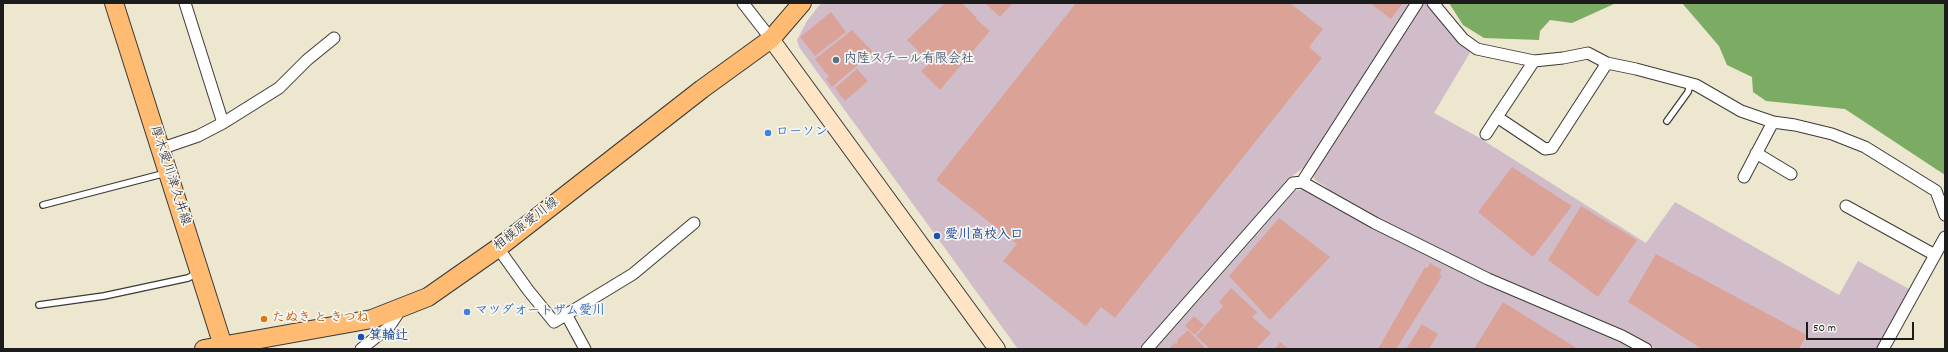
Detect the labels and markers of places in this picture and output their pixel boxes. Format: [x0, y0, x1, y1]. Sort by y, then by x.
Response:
place label: 内陸スチール有限会社 [844, 52, 974, 68]
marker: 内陸スチール有限会社 [831, 55, 841, 65]
place label: ローソン [776, 125, 828, 141]
marker: ローソン [763, 128, 773, 138]
place label: 愛川高校入口 [945, 228, 1023, 244]
marker: 愛川高校入口 [932, 231, 942, 241]
place label: マツダオートザム愛川 [475, 304, 605, 320]
marker: マツダオートザム愛川 [462, 307, 472, 317]
place label: たぬき と きつね [272, 311, 369, 327]
marker: たぬき と きつね [259, 314, 269, 324]
place label: 箕輪辻 [369, 329, 408, 345]
marker: 箕輪辻 [356, 332, 366, 342]

